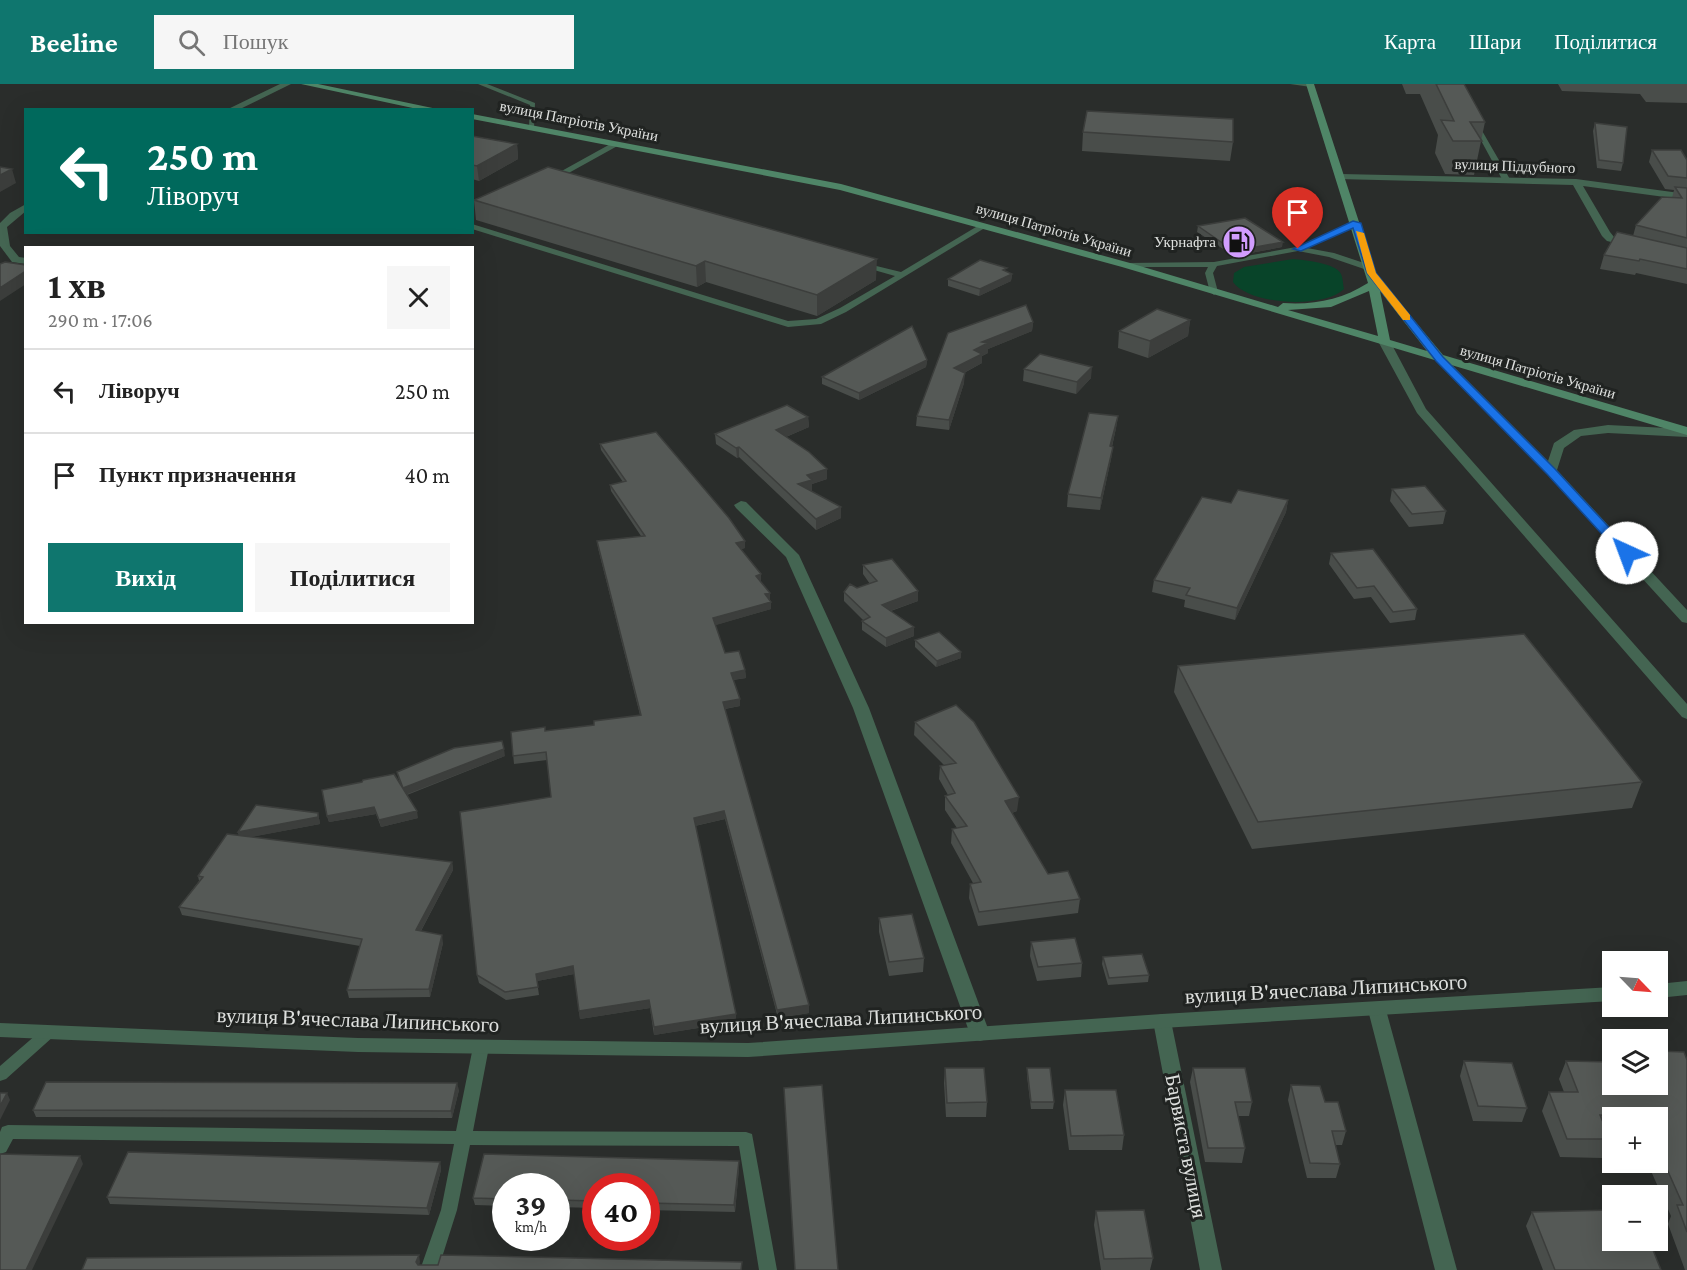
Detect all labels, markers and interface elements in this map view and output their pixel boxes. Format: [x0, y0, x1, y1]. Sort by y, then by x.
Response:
search box [154, 15, 574, 69]
icon: search [175, 26, 208, 59]
text: Beeline [30, 27, 118, 58]
text: Пошук [223, 29, 288, 54]
text: Карта [1384, 30, 1436, 54]
text: Шари [1469, 30, 1521, 54]
text: Поділитися [1554, 30, 1657, 54]
street label: вулиця Патріотів України [498, 98, 660, 144]
icon: left [48, 132, 126, 210]
text: 250 m [147, 132, 258, 179]
street label: вулиця Піддубного [1454, 156, 1576, 176]
text: Ліворуч [147, 181, 239, 211]
pin [1272, 187, 1323, 249]
icon: arrive [1281, 196, 1314, 229]
street label: вулиця Патріотів України [974, 200, 1134, 260]
fuel station icon: Укрнафта [1221, 224, 1257, 260]
place label: Укрнафта [1154, 234, 1216, 250]
text: 1 хв [48, 266, 106, 306]
button: close [387, 266, 450, 329]
text: 290 m · 17:06 [48, 309, 153, 331]
street label: вулиця Патріотів України [1458, 342, 1618, 402]
icon: left [48, 375, 81, 408]
text: Ліворуч [99, 378, 180, 403]
text: 250 m [395, 379, 450, 404]
icon: arrive [48, 459, 81, 492]
text: Пункт призначення [99, 462, 296, 487]
text: 40 m [405, 463, 450, 488]
position arrow [1595, 521, 1659, 585]
button: Вихід [48, 543, 243, 612]
button: Поділитися [255, 543, 450, 612]
north arrow [1602, 951, 1668, 1017]
map controls [1602, 951, 1668, 1251]
street label: вулиця В'ячеслава Липинського [1184, 970, 1468, 1008]
street label: вулиця В'ячеслава Липинського [699, 1000, 983, 1038]
street label: вулиця В'ячеслава Липинського [216, 1003, 500, 1037]
button: layers [1602, 1029, 1668, 1095]
street label: Барвиста вулиця [1160, 1072, 1212, 1220]
button: + [1602, 1107, 1668, 1173]
speed limit sign: 40 [582, 1173, 660, 1251]
button: − [1602, 1185, 1668, 1251]
text: 39 [515, 1188, 547, 1221]
text: km/h [515, 1219, 547, 1235]

